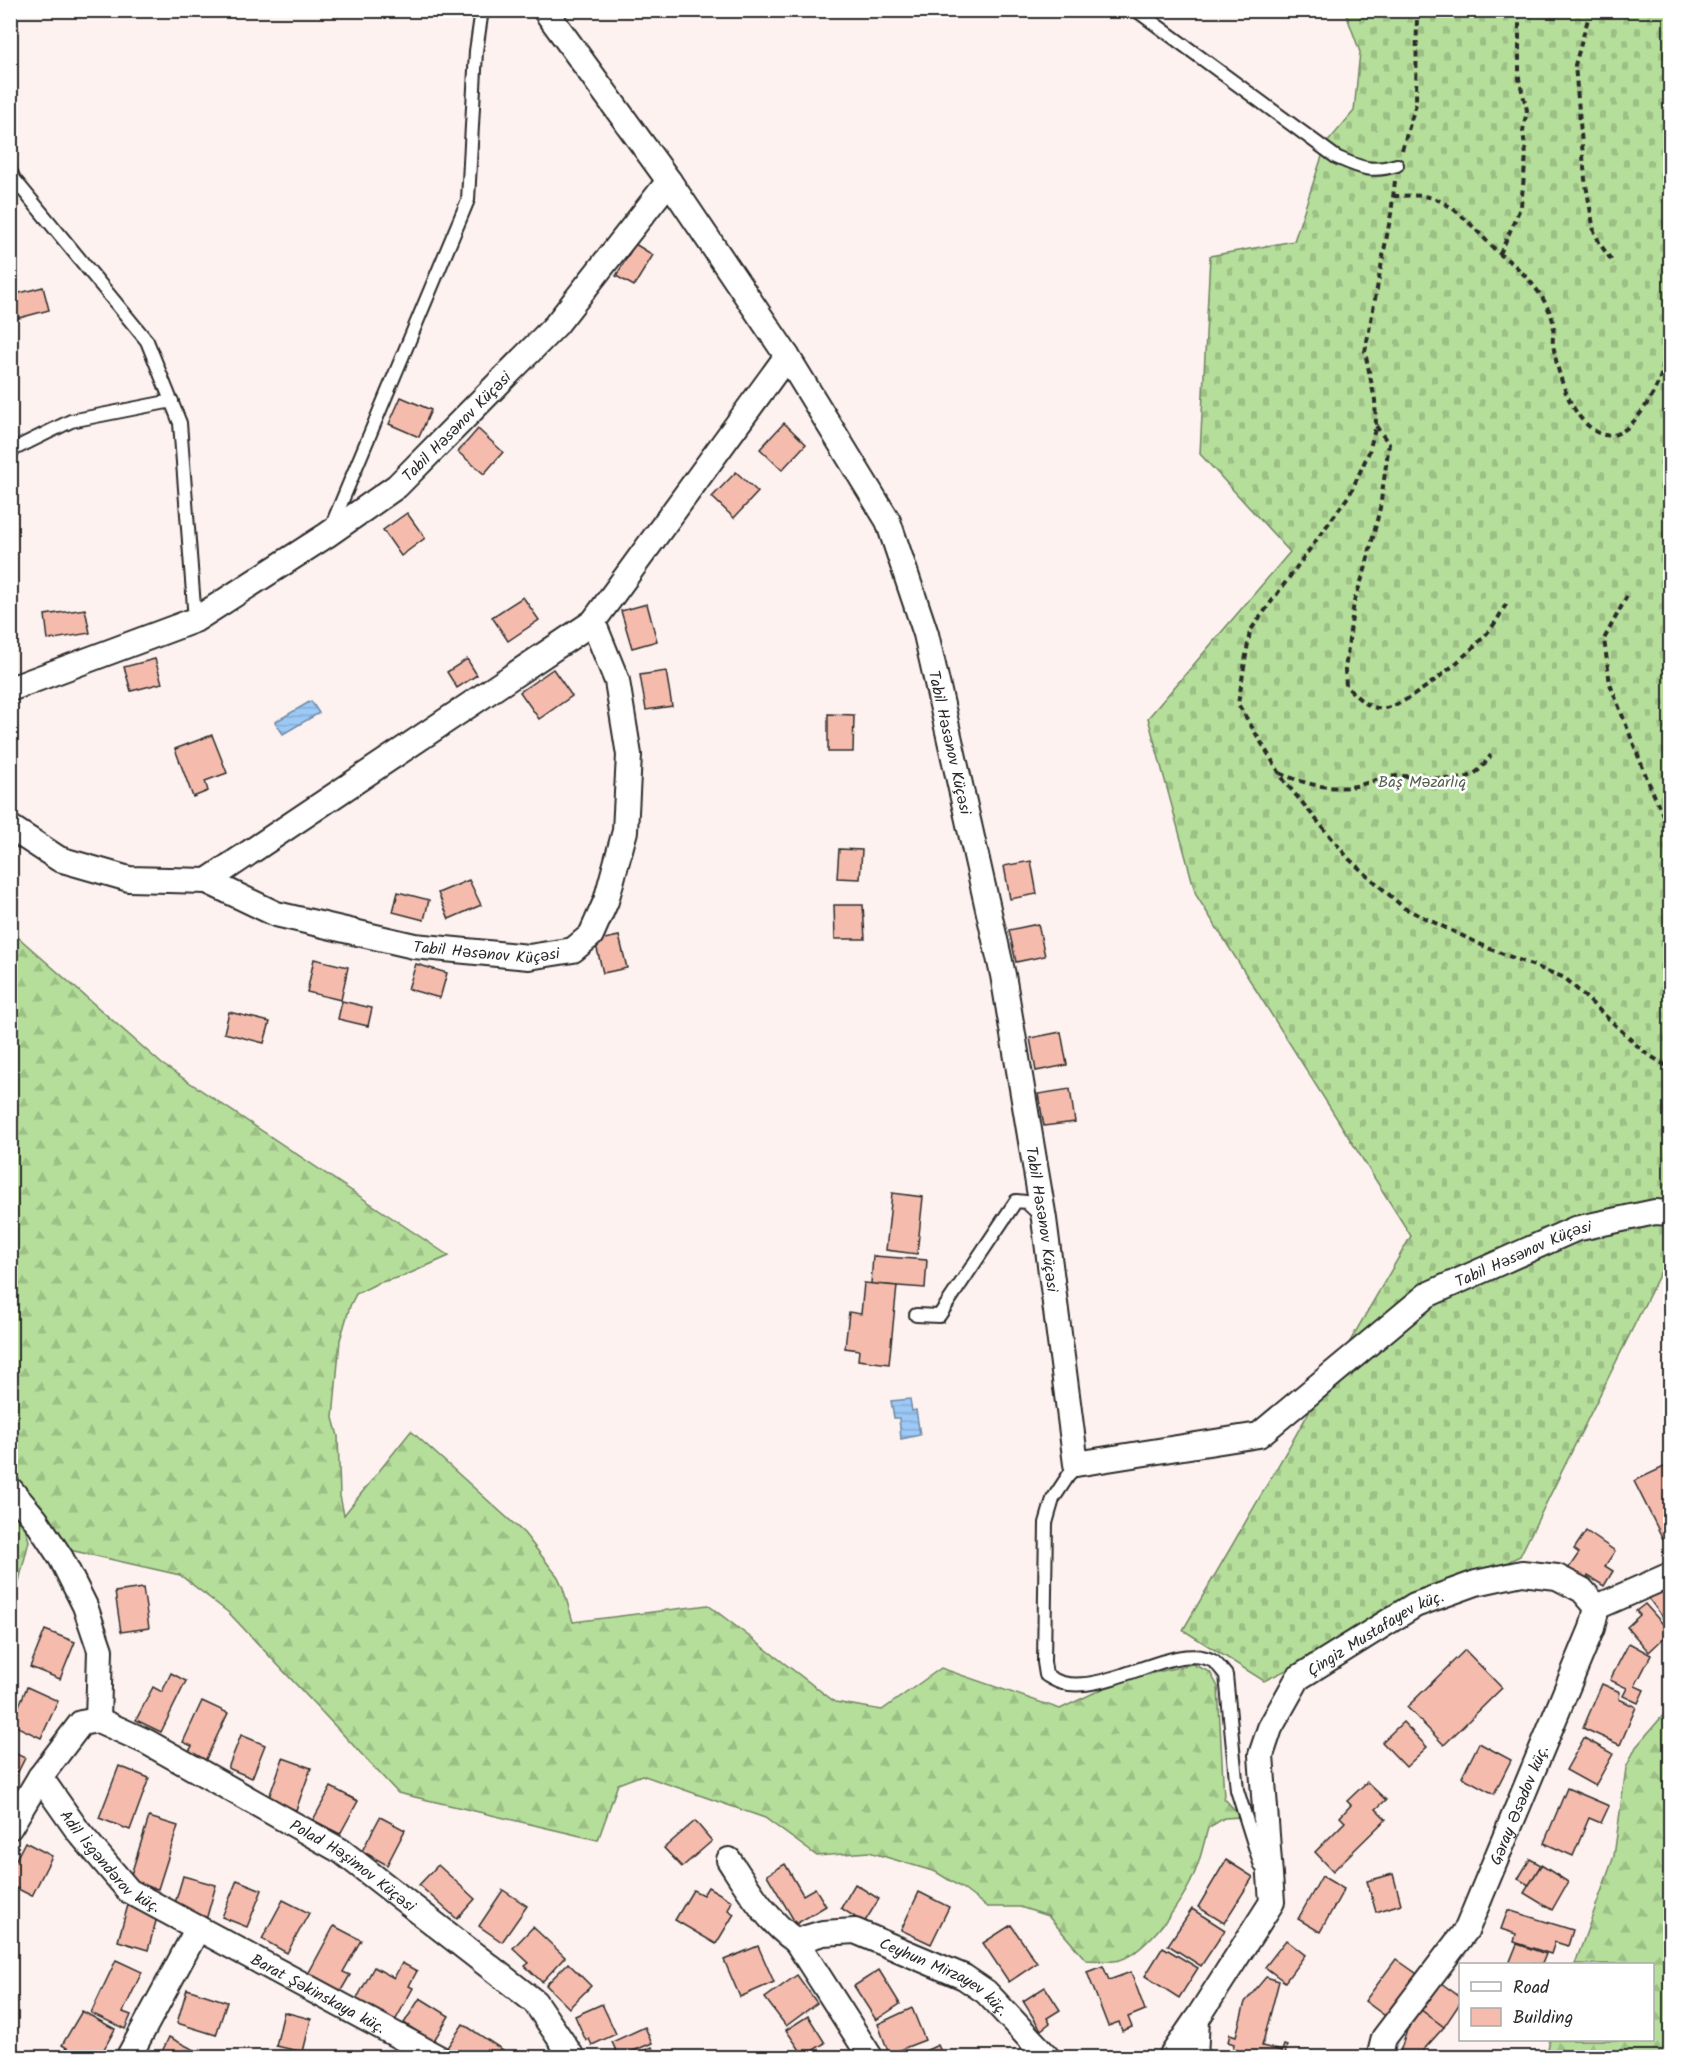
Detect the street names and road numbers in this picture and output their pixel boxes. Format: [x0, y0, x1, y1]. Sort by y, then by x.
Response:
street label: Tabil Həsənov Küçəsi [397, 365, 518, 488]
street label: Tabil Həsənov Küçəsi [921, 668, 978, 818]
street label: Tabil Həsənov Küçəsi [412, 935, 563, 971]
street label: Tabil Həsənov Küçəsi [1018, 1145, 1065, 1295]
street label: Tabil Həsənov Küçəsi [1451, 1215, 1595, 1295]
street label: Çingiz Mustafayev küç. [1302, 1585, 1448, 1683]
street label: Gəray Əsədov küç. [1484, 1742, 1556, 1869]
street label: Adil İsgəndərov küç. [53, 1805, 165, 1920]
street label: Polad Həşimov Küçəsi [285, 1814, 422, 1919]
street label: Ceyhun Mirzayev küç. [875, 1932, 1014, 2023]
street label: Barat Şəkinskaya küç. [246, 1948, 390, 2041]

